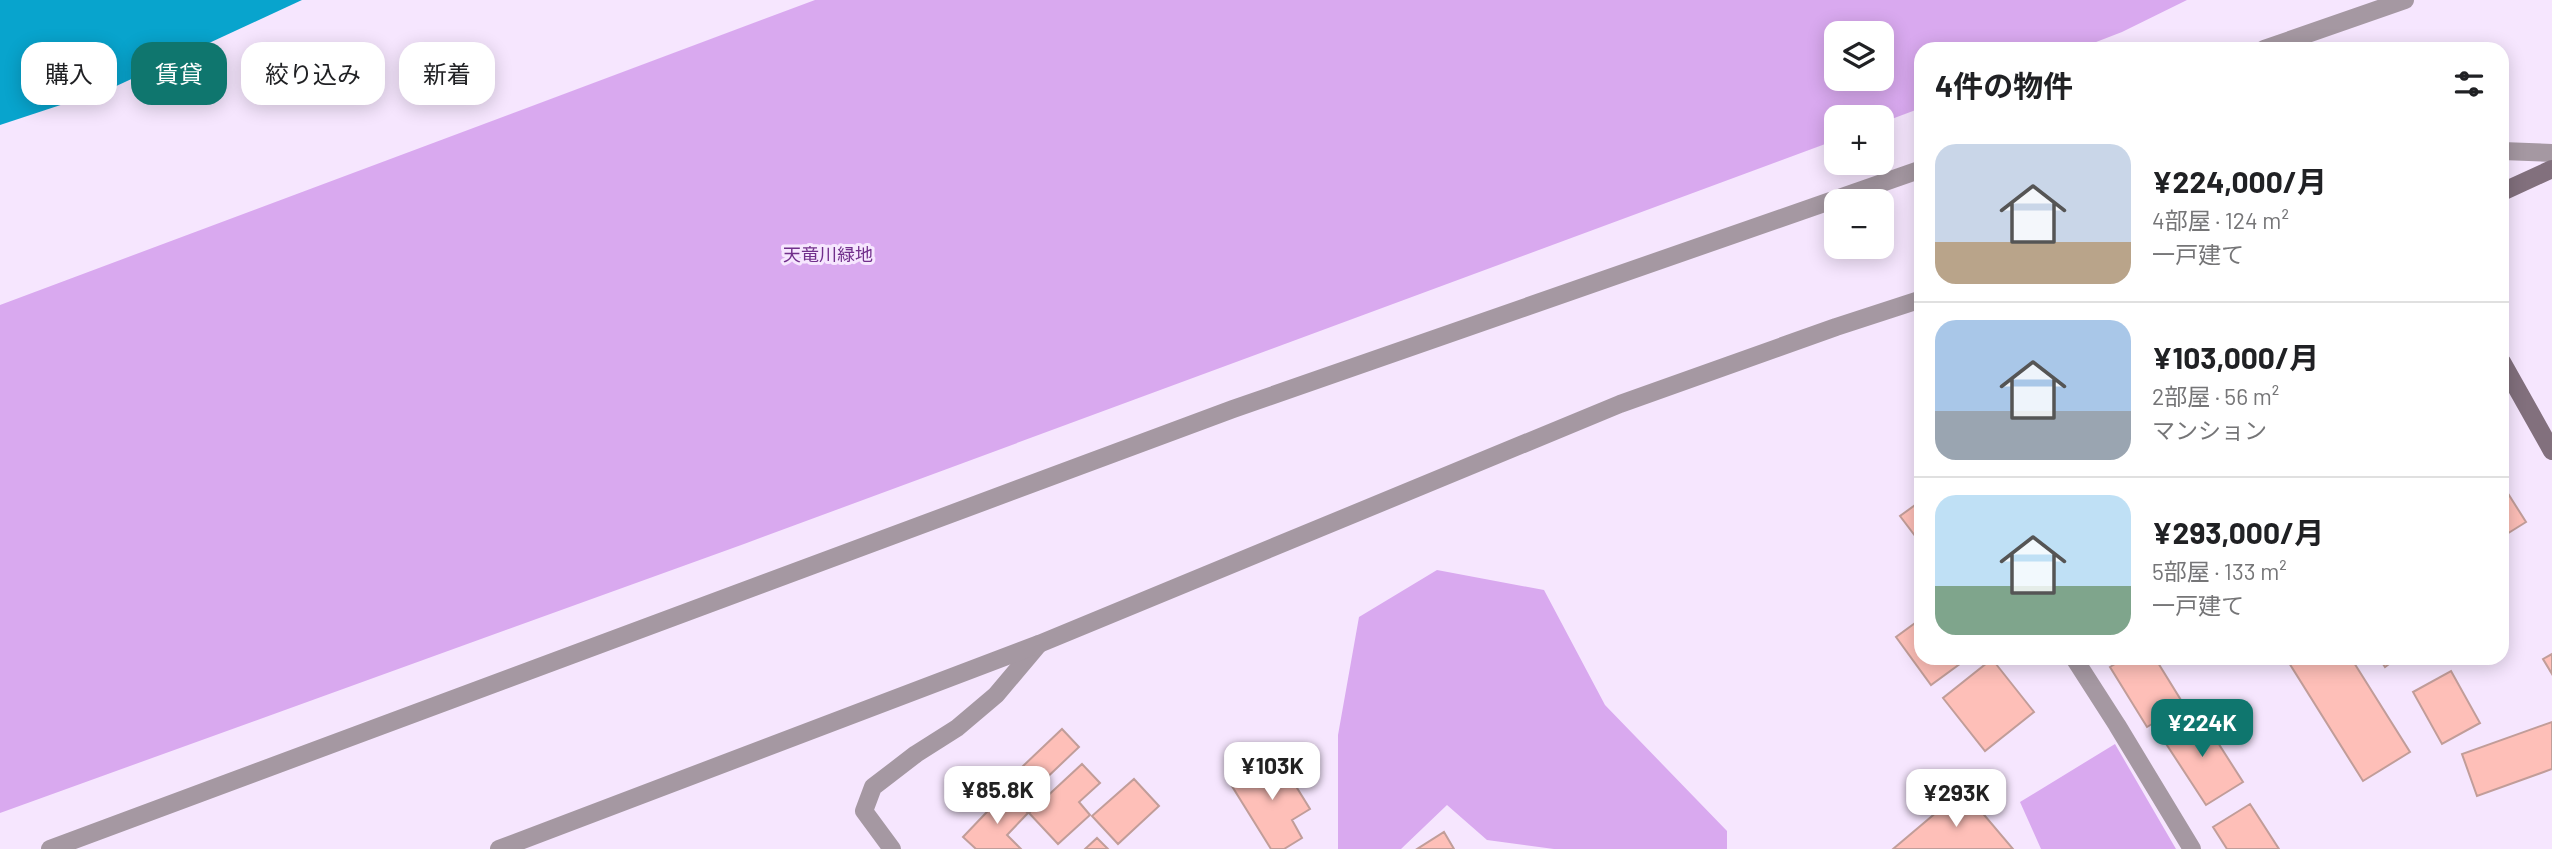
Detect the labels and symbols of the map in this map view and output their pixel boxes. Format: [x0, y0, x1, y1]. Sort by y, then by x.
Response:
park label: 天竜川緑地 [783, 243, 873, 265]
pin: ¥224K [2153, 700, 2251, 759]
pin: ¥103K [1223, 742, 1321, 802]
pin: ¥85.8K [940, 766, 1054, 826]
pin: ¥293K [1907, 770, 2005, 829]

